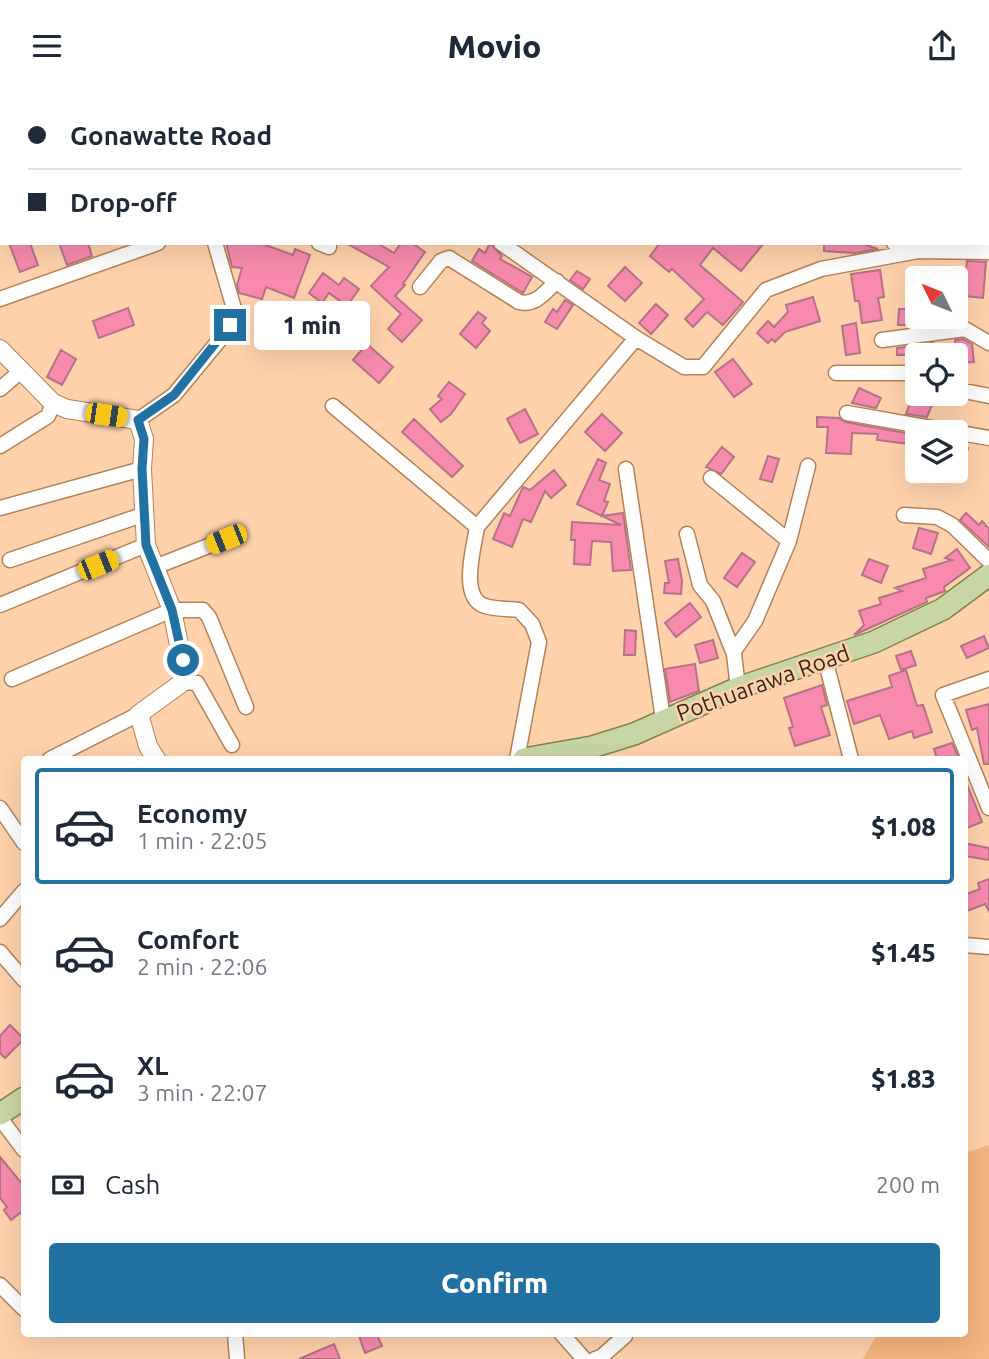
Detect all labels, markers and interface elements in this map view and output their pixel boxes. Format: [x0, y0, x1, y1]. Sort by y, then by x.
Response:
icon: menu [28, 27, 66, 65]
icon: share [923, 27, 961, 65]
text: Movio [448, 28, 541, 64]
text: Gonawatte Road [70, 121, 272, 150]
text: Drop-off [70, 188, 177, 217]
north arrow [905, 266, 968, 329]
map controls [905, 266, 968, 483]
callout: 1 min [254, 301, 370, 349]
route end [214, 309, 246, 341]
text: 1 min [283, 313, 341, 338]
button: locate [905, 343, 968, 406]
car [84, 402, 129, 428]
button: layers [905, 420, 968, 483]
car [203, 521, 250, 557]
car [75, 547, 122, 583]
street label: Pothuarawa Road [673, 640, 853, 725]
route start [167, 644, 199, 676]
icon: car [53, 795, 116, 858]
text: Economy [137, 799, 247, 828]
text: $1.08 [871, 812, 936, 841]
text: 1 min · 22:05 [137, 828, 268, 853]
icon: car [53, 921, 116, 984]
text: Comfort [137, 925, 240, 954]
text: $1.45 [871, 938, 936, 967]
text: 2 min · 22:06 [137, 954, 268, 979]
icon: car [53, 1047, 116, 1110]
text: XL [137, 1051, 168, 1080]
text: $1.83 [871, 1064, 936, 1093]
text: 3 min · 22:07 [137, 1080, 268, 1105]
icon: cash [49, 1166, 87, 1204]
text: Cash [105, 1170, 160, 1199]
text: 200 m [876, 1172, 940, 1197]
button: Confirm [49, 1243, 940, 1323]

